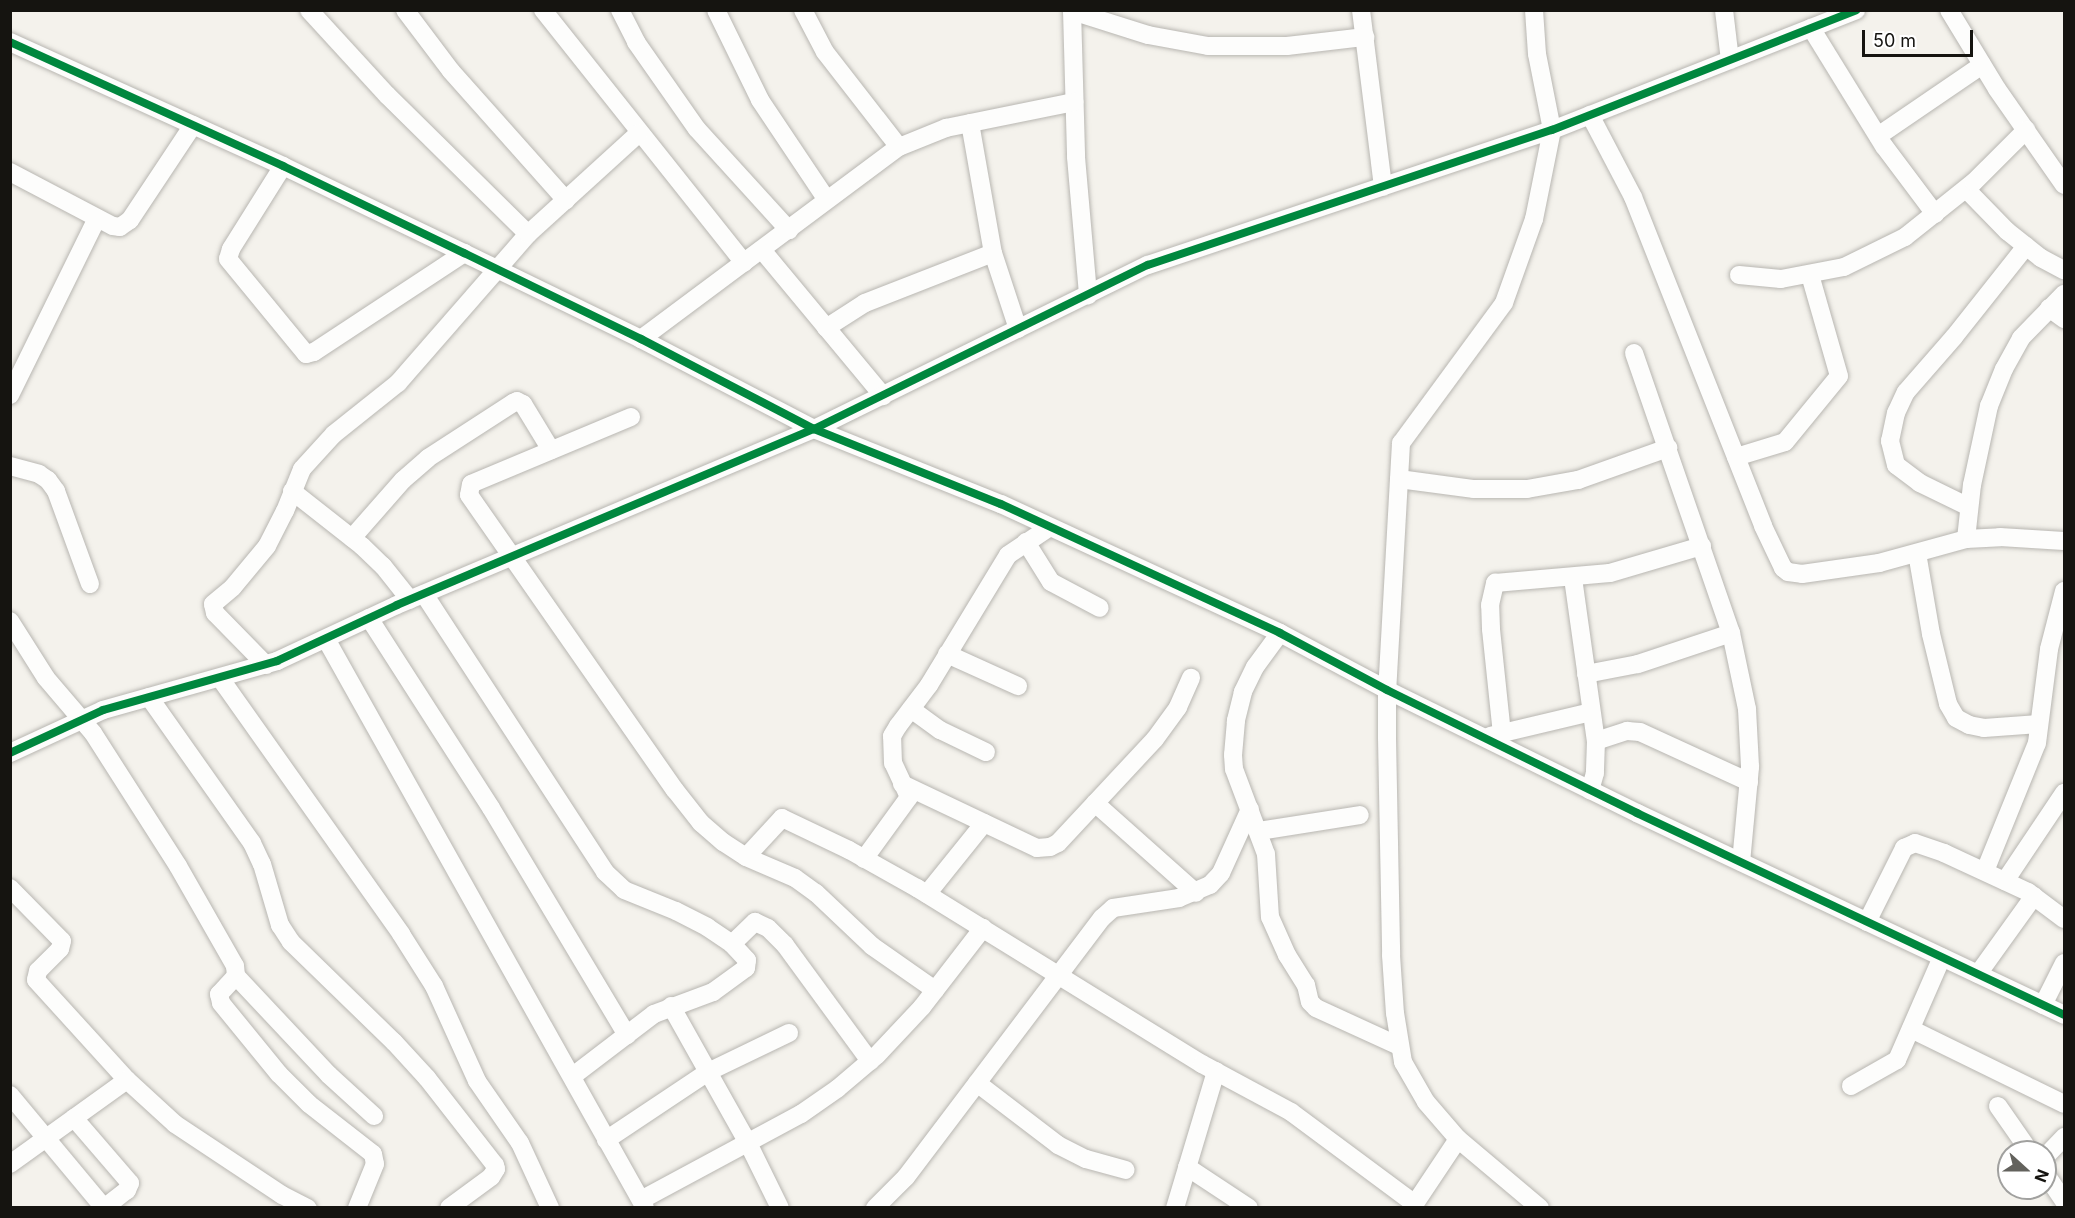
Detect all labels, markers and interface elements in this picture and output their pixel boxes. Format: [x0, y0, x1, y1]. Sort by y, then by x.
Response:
scale bar [1865, 18, 1976, 56]
text: 50 m [1873, 30, 1916, 51]
north arrow [1997, 1140, 2057, 1200]
text: N [2030, 1166, 2053, 1185]

